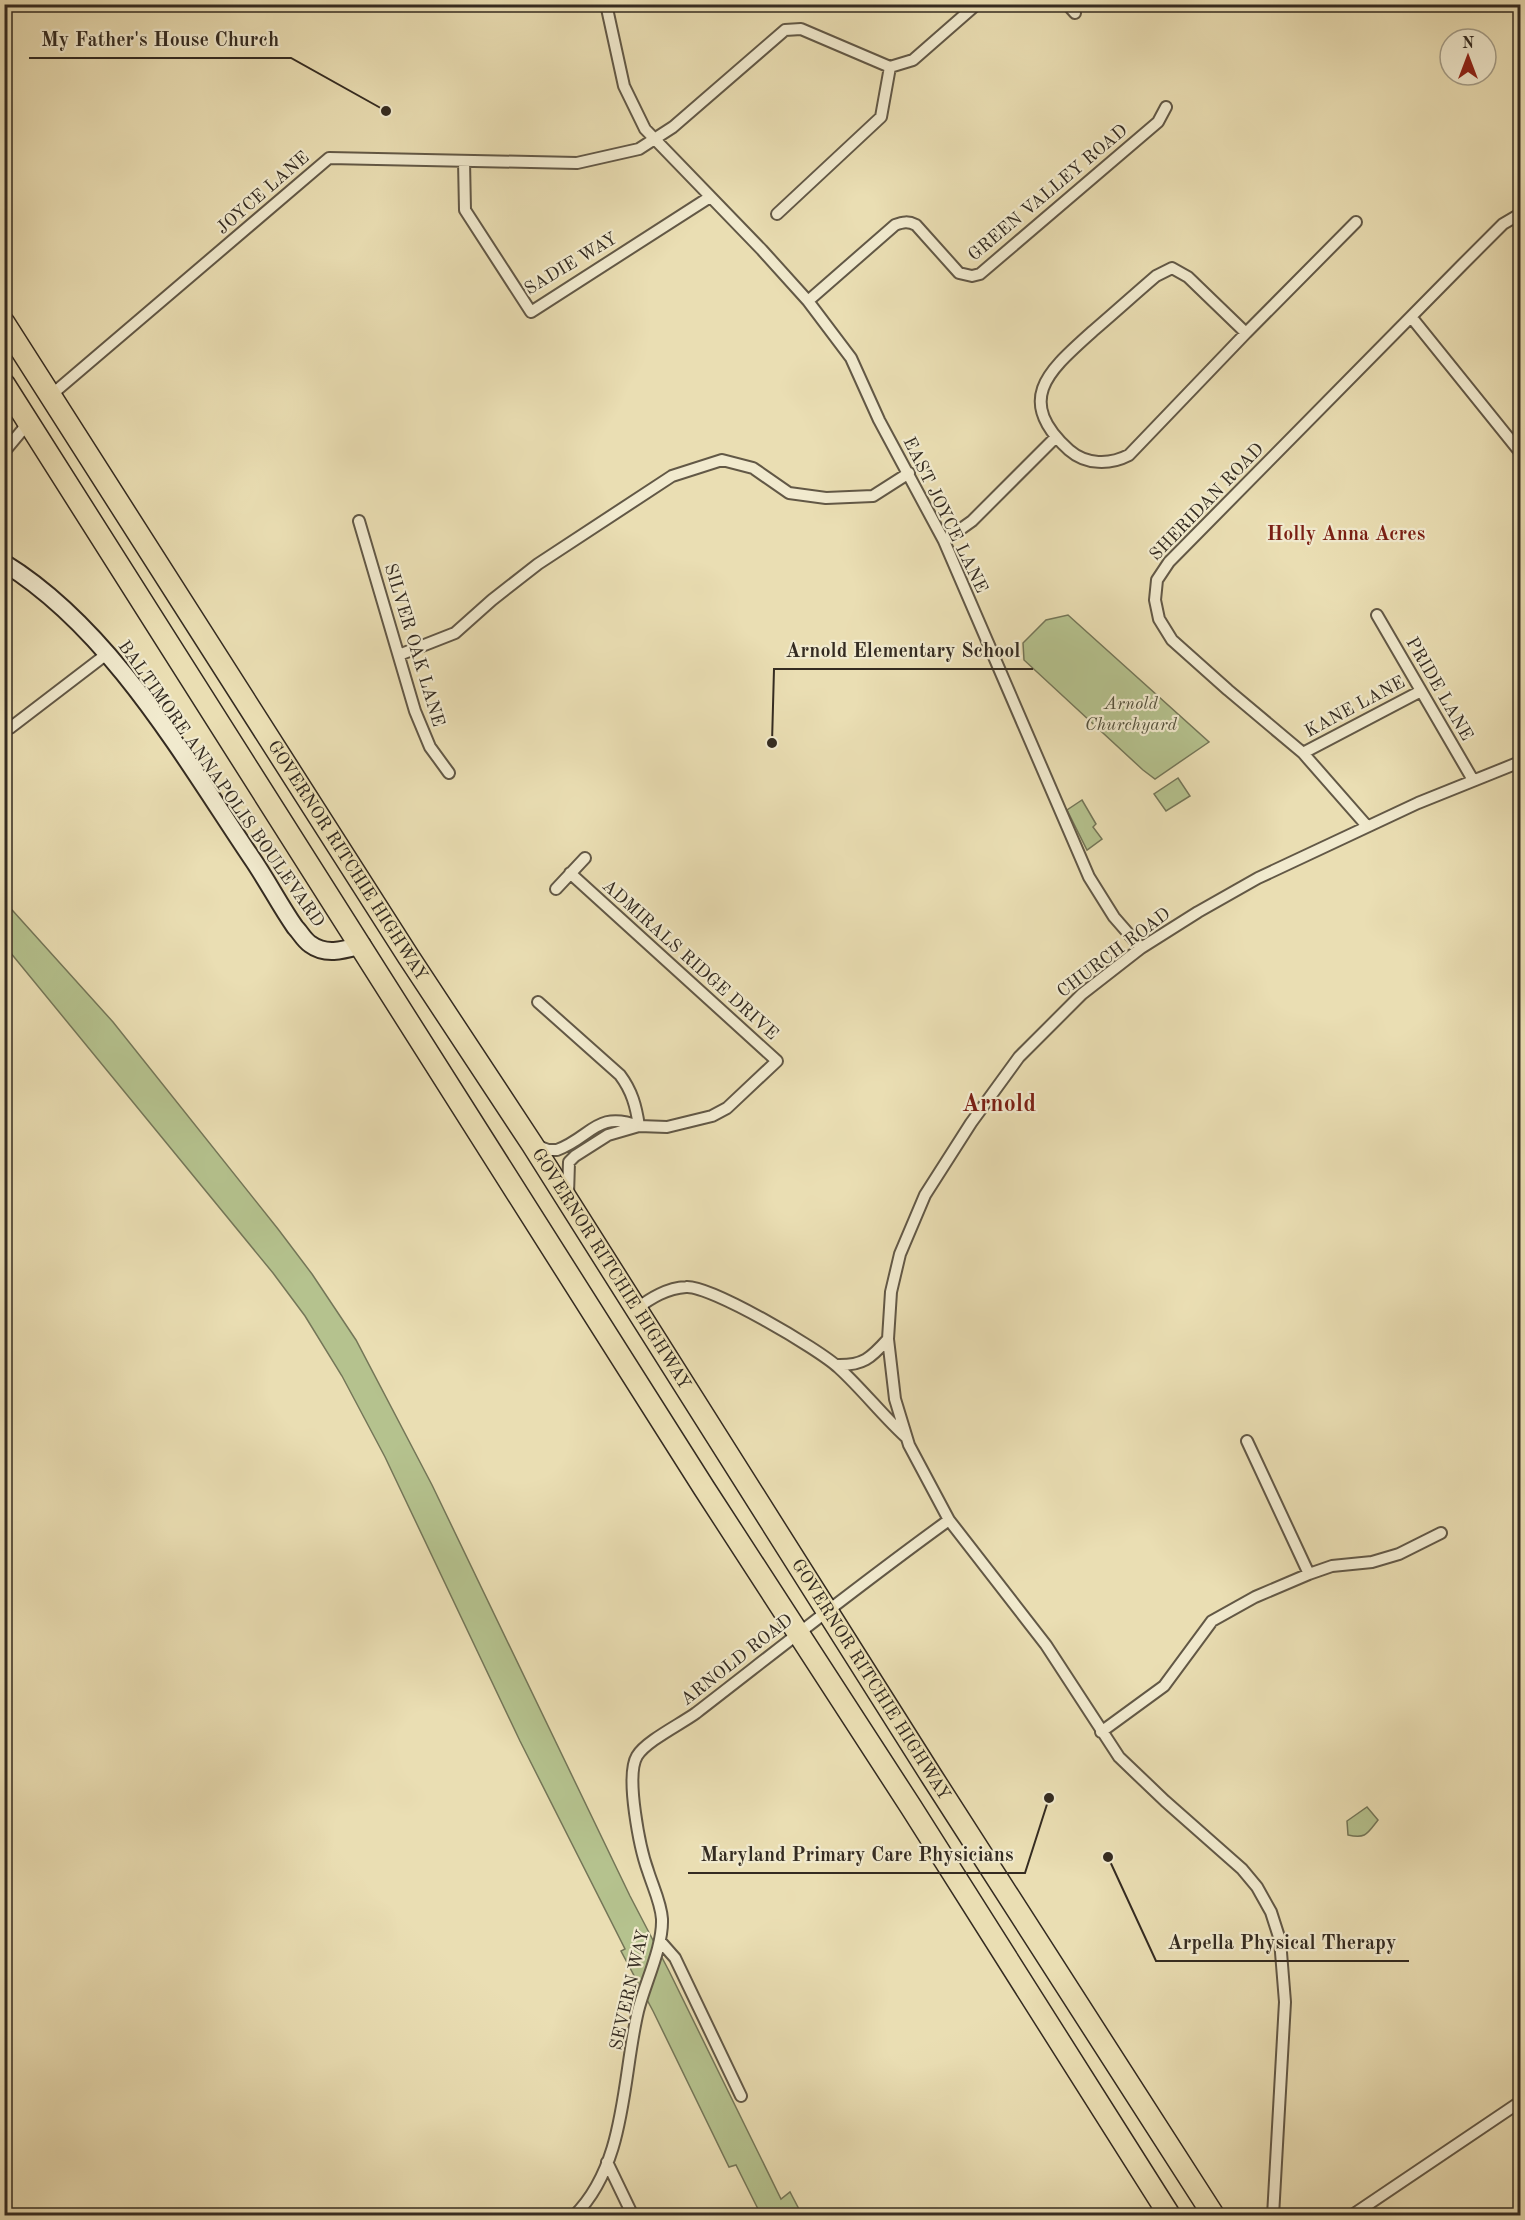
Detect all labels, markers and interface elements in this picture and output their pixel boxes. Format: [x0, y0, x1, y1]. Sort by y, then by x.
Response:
callout: My Father's House Church [29, 20, 291, 58]
north arrow [1438, 27, 1498, 87]
text: My Father's House Church [41, 31, 279, 51]
text: N [1462, 36, 1475, 52]
street label: GREEN VALLEY ROAD [965, 121, 1131, 265]
street label: JOYCE LANE [213, 148, 313, 238]
street label: SADIE WAY [522, 229, 620, 299]
street label: EAST JOYCE LANE [899, 434, 991, 596]
street label: SHERIDAN ROAD [1147, 440, 1267, 564]
district label: Holly Anna Acres [1267, 525, 1425, 545]
street label: SILVER OAK LANE [381, 561, 447, 729]
callout: Arnold Elementary School [774, 631, 1033, 669]
street label: PRIDE LANE [1402, 634, 1476, 744]
street label: BALTIMORE ANNAPOLIS BOULEVARD [115, 637, 327, 931]
text: Arnold Elementary School [786, 642, 1020, 662]
street label: KANE LANE [1302, 673, 1408, 741]
park label: Arnold Churchyard [1085, 695, 1178, 734]
street label: GOVERNOR RITCHIE HIGHWAY [264, 737, 431, 984]
street label: ADMIRALS RIDGE DRIVE [599, 876, 781, 1044]
street label: CHURCH ROAD [1054, 905, 1174, 1001]
district label: Arnold [962, 1093, 1036, 1117]
street label: GOVERNOR RITCHIE HIGHWAY [528, 1145, 694, 1393]
street label: GOVERNOR RITCHIE HIGHWAY [788, 1556, 953, 1803]
street label: ARNOLD ROAD [678, 1611, 796, 1709]
callout: Maryland Primary Care Physicians [688, 1835, 1025, 1873]
text: Maryland Primary Care Physicians [701, 1846, 1013, 1866]
callout: Arpella Physical Therapy [1156, 1923, 1409, 1961]
street label: SEVERN WAY [607, 1928, 653, 2052]
text: Arpella Physical Therapy [1168, 1934, 1396, 1954]

